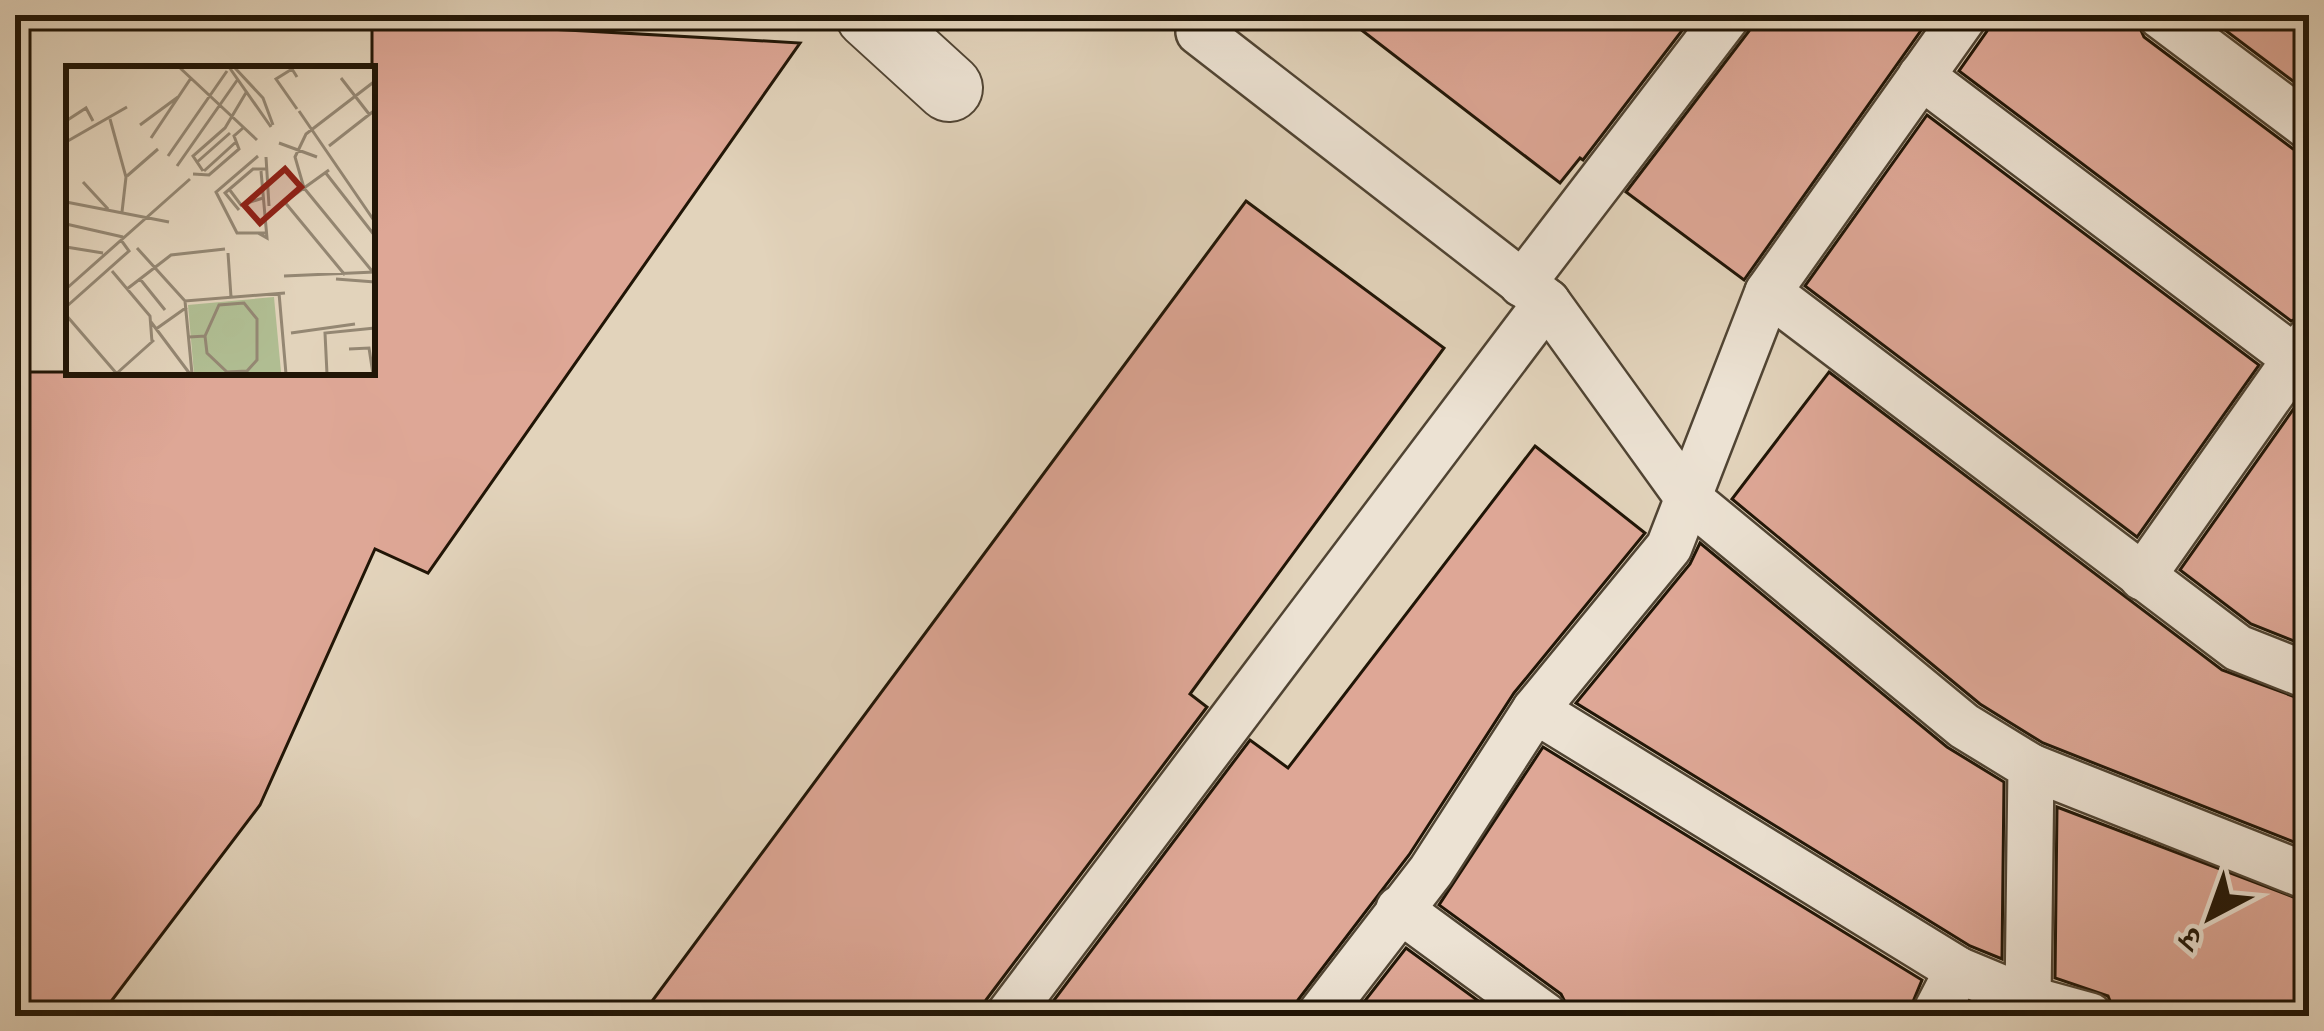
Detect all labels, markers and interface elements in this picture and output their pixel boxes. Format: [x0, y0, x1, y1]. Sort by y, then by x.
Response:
inset map [66, 66, 375, 375]
north arrow [2150, 857, 2270, 977]
text: उ [2170, 912, 2216, 961]

